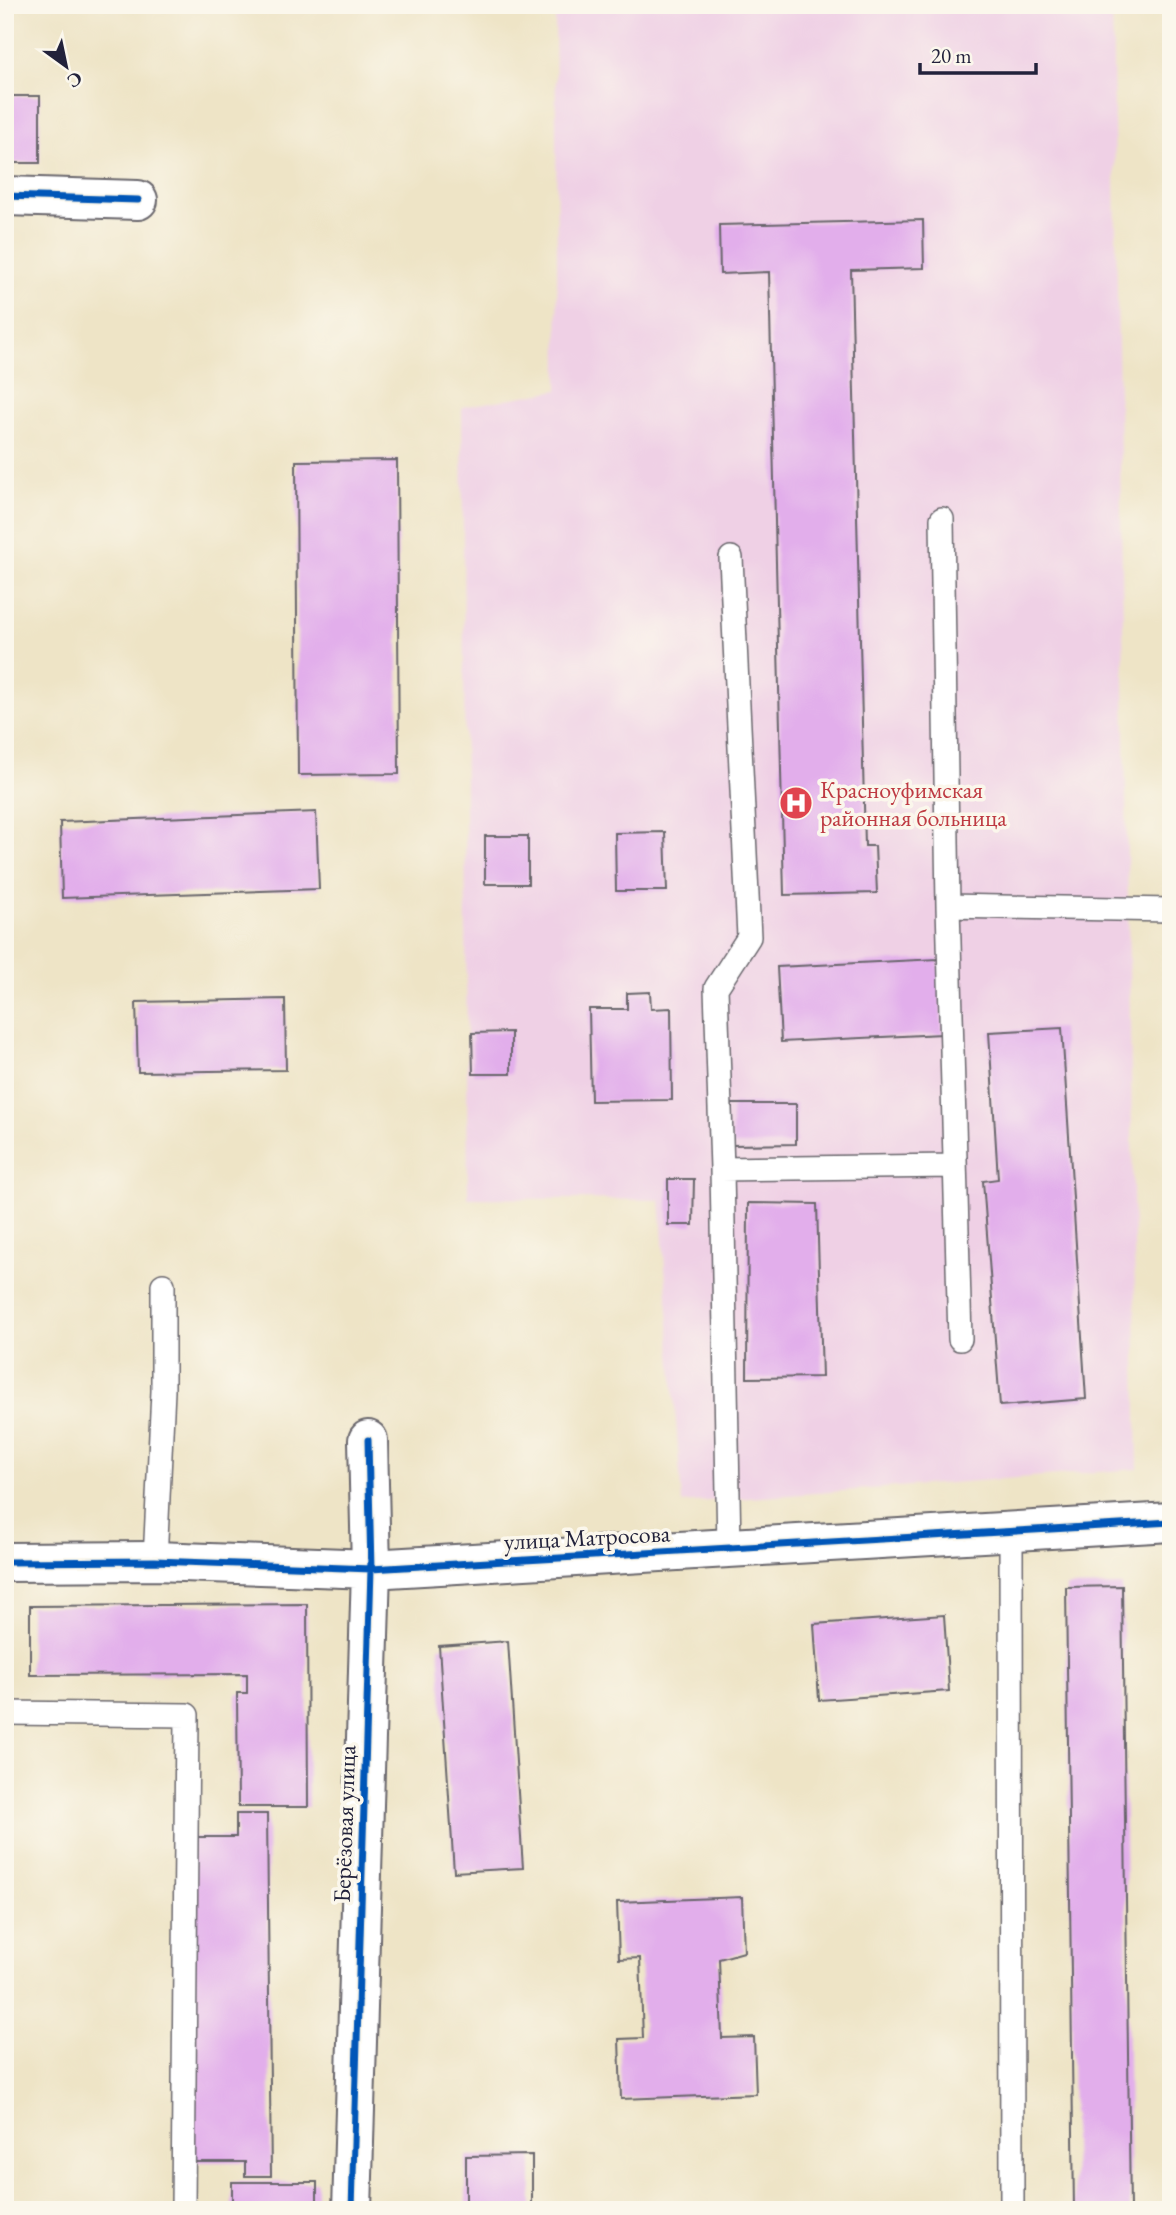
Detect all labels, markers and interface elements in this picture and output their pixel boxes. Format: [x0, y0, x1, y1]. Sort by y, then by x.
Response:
north arrow [32, 32, 102, 102]
scale bar [920, 32, 1036, 76]
text: 20 m [931, 42, 972, 69]
text: С [63, 66, 87, 94]
place label: Красноуфимская районная больница [820, 774, 1007, 833]
hospital icon: Красноуфимская районная больница [777, 784, 815, 822]
street label: улица Матросова [503, 1517, 671, 1557]
street label: Берёзовая улица [326, 1744, 362, 1903]

